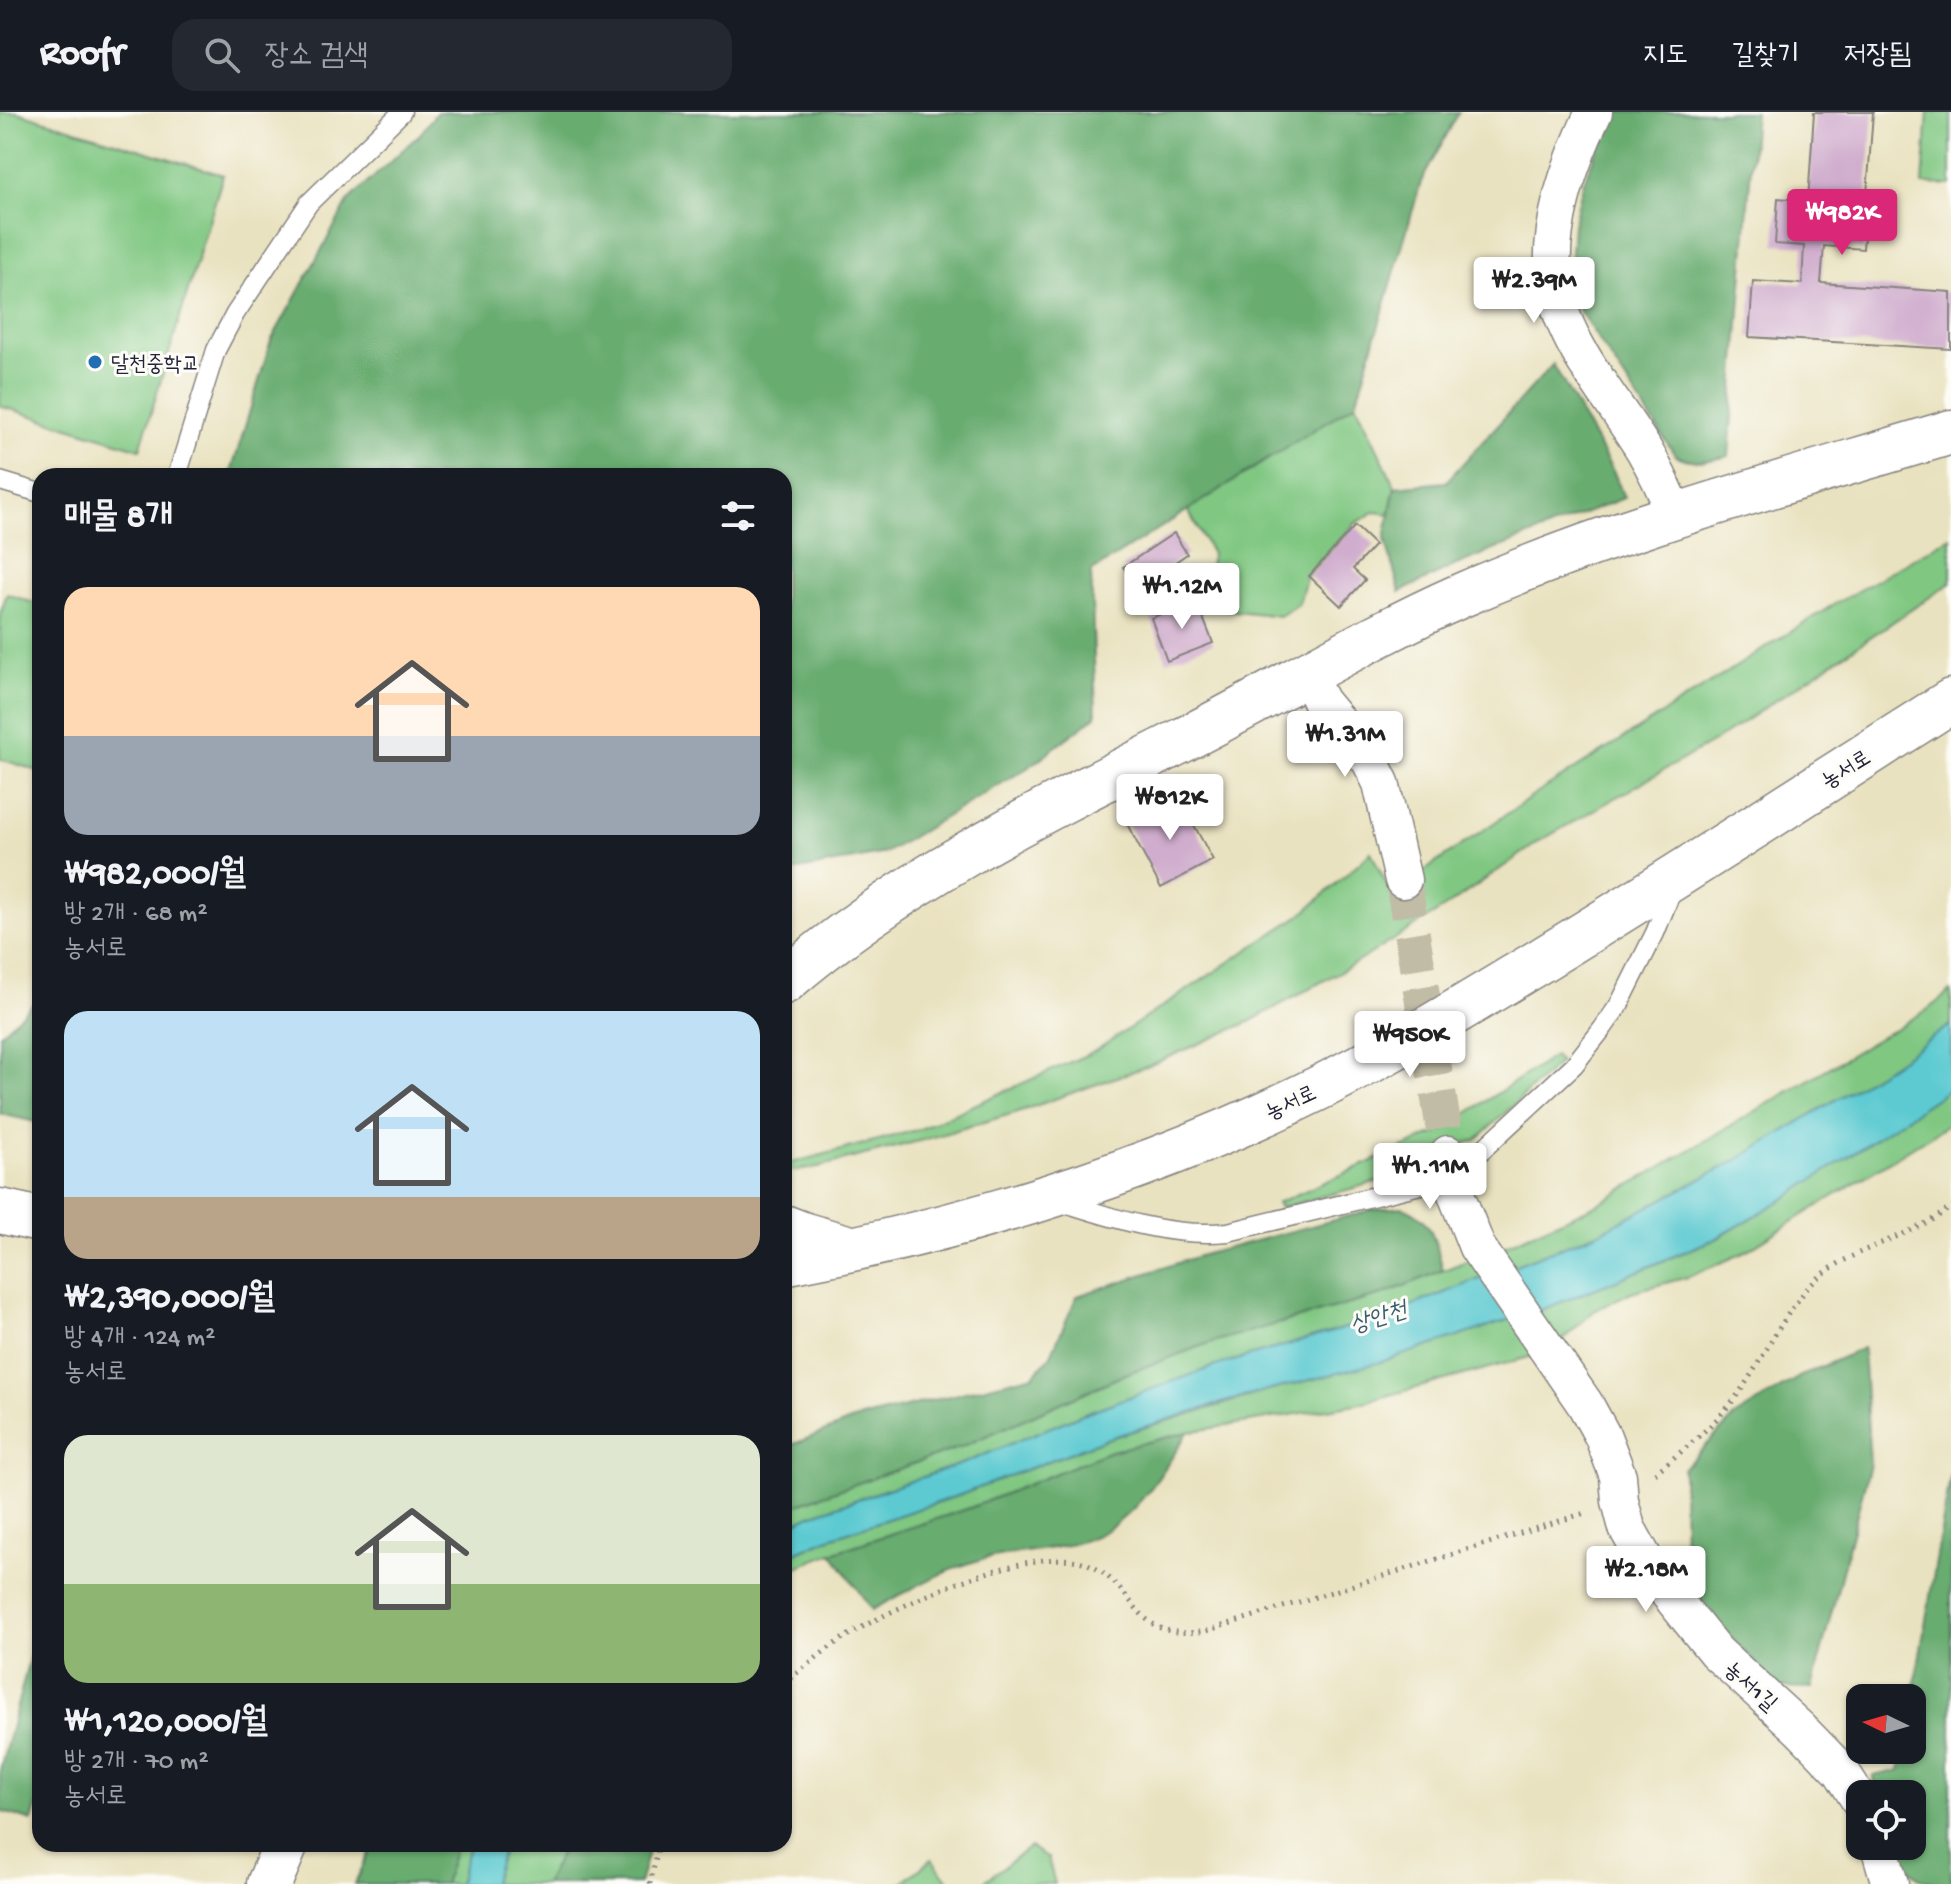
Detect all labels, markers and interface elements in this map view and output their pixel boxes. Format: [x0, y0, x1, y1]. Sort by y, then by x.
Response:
search box [172, 19, 732, 91]
text: Roofr [40, 33, 124, 77]
icon: search [200, 33, 244, 77]
text: 장소 검색 [264, 40, 368, 75]
text: 지도 [1643, 40, 1688, 73]
text: 길찾기 [1732, 40, 1799, 73]
text: 저장됨 [1843, 40, 1911, 73]
pin: ₩982K [1786, 189, 1898, 257]
text: ₩982K [1805, 199, 1879, 230]
pin: ₩2.39M [1469, 257, 1599, 325]
text: ₩2.39M [1492, 267, 1576, 298]
marker: 달천중학교 [86, 353, 104, 371]
place label: 달천중학교 [111, 353, 200, 379]
icon: filters [716, 494, 760, 538]
text: 매물 8개 [64, 499, 173, 539]
pin: ₩1.12M [1117, 563, 1247, 631]
text: ₩1.12M [1142, 573, 1222, 604]
icon: home [340, 639, 484, 783]
pin: ₩1.31M [1280, 711, 1410, 779]
text: ₩1.31M [1305, 721, 1385, 752]
street label: 농서로 [1818, 746, 1877, 796]
pin: ₩812K [1114, 774, 1226, 842]
text: ₩812K [1134, 784, 1206, 815]
text: ₩982,000/월 [64, 856, 246, 896]
text: 방 2개 · 68 m² [64, 900, 208, 931]
text: 농서로 [64, 935, 127, 966]
pin: ₩950K [1354, 1011, 1466, 1079]
text: ₩950K [1372, 1021, 1448, 1052]
icon: home [340, 1063, 484, 1207]
street label: 농서로 [1262, 1082, 1321, 1128]
pin: ₩1.11M [1365, 1143, 1495, 1211]
text: ₩1.11M [1391, 1153, 1469, 1184]
text: ₩2,390,000/월 [64, 1280, 275, 1320]
water label: 상안천 [1347, 1296, 1414, 1342]
text: 방 4개 · 124 m² [64, 1324, 215, 1355]
text: 농서로 [64, 1359, 127, 1390]
icon: home [340, 1487, 484, 1631]
pin: ₩2.18M [1581, 1546, 1711, 1614]
text: ₩2.18M [1604, 1556, 1688, 1587]
street label: 농서1길 [1718, 1658, 1781, 1719]
north arrow [1846, 1684, 1926, 1764]
map controls [1846, 1684, 1926, 1860]
text: ₩1,120,000/월 [64, 1704, 268, 1744]
text: 방 2개 · 70 m² [64, 1748, 208, 1779]
button: locate [1846, 1780, 1926, 1860]
text: 농서로 [64, 1783, 127, 1814]

